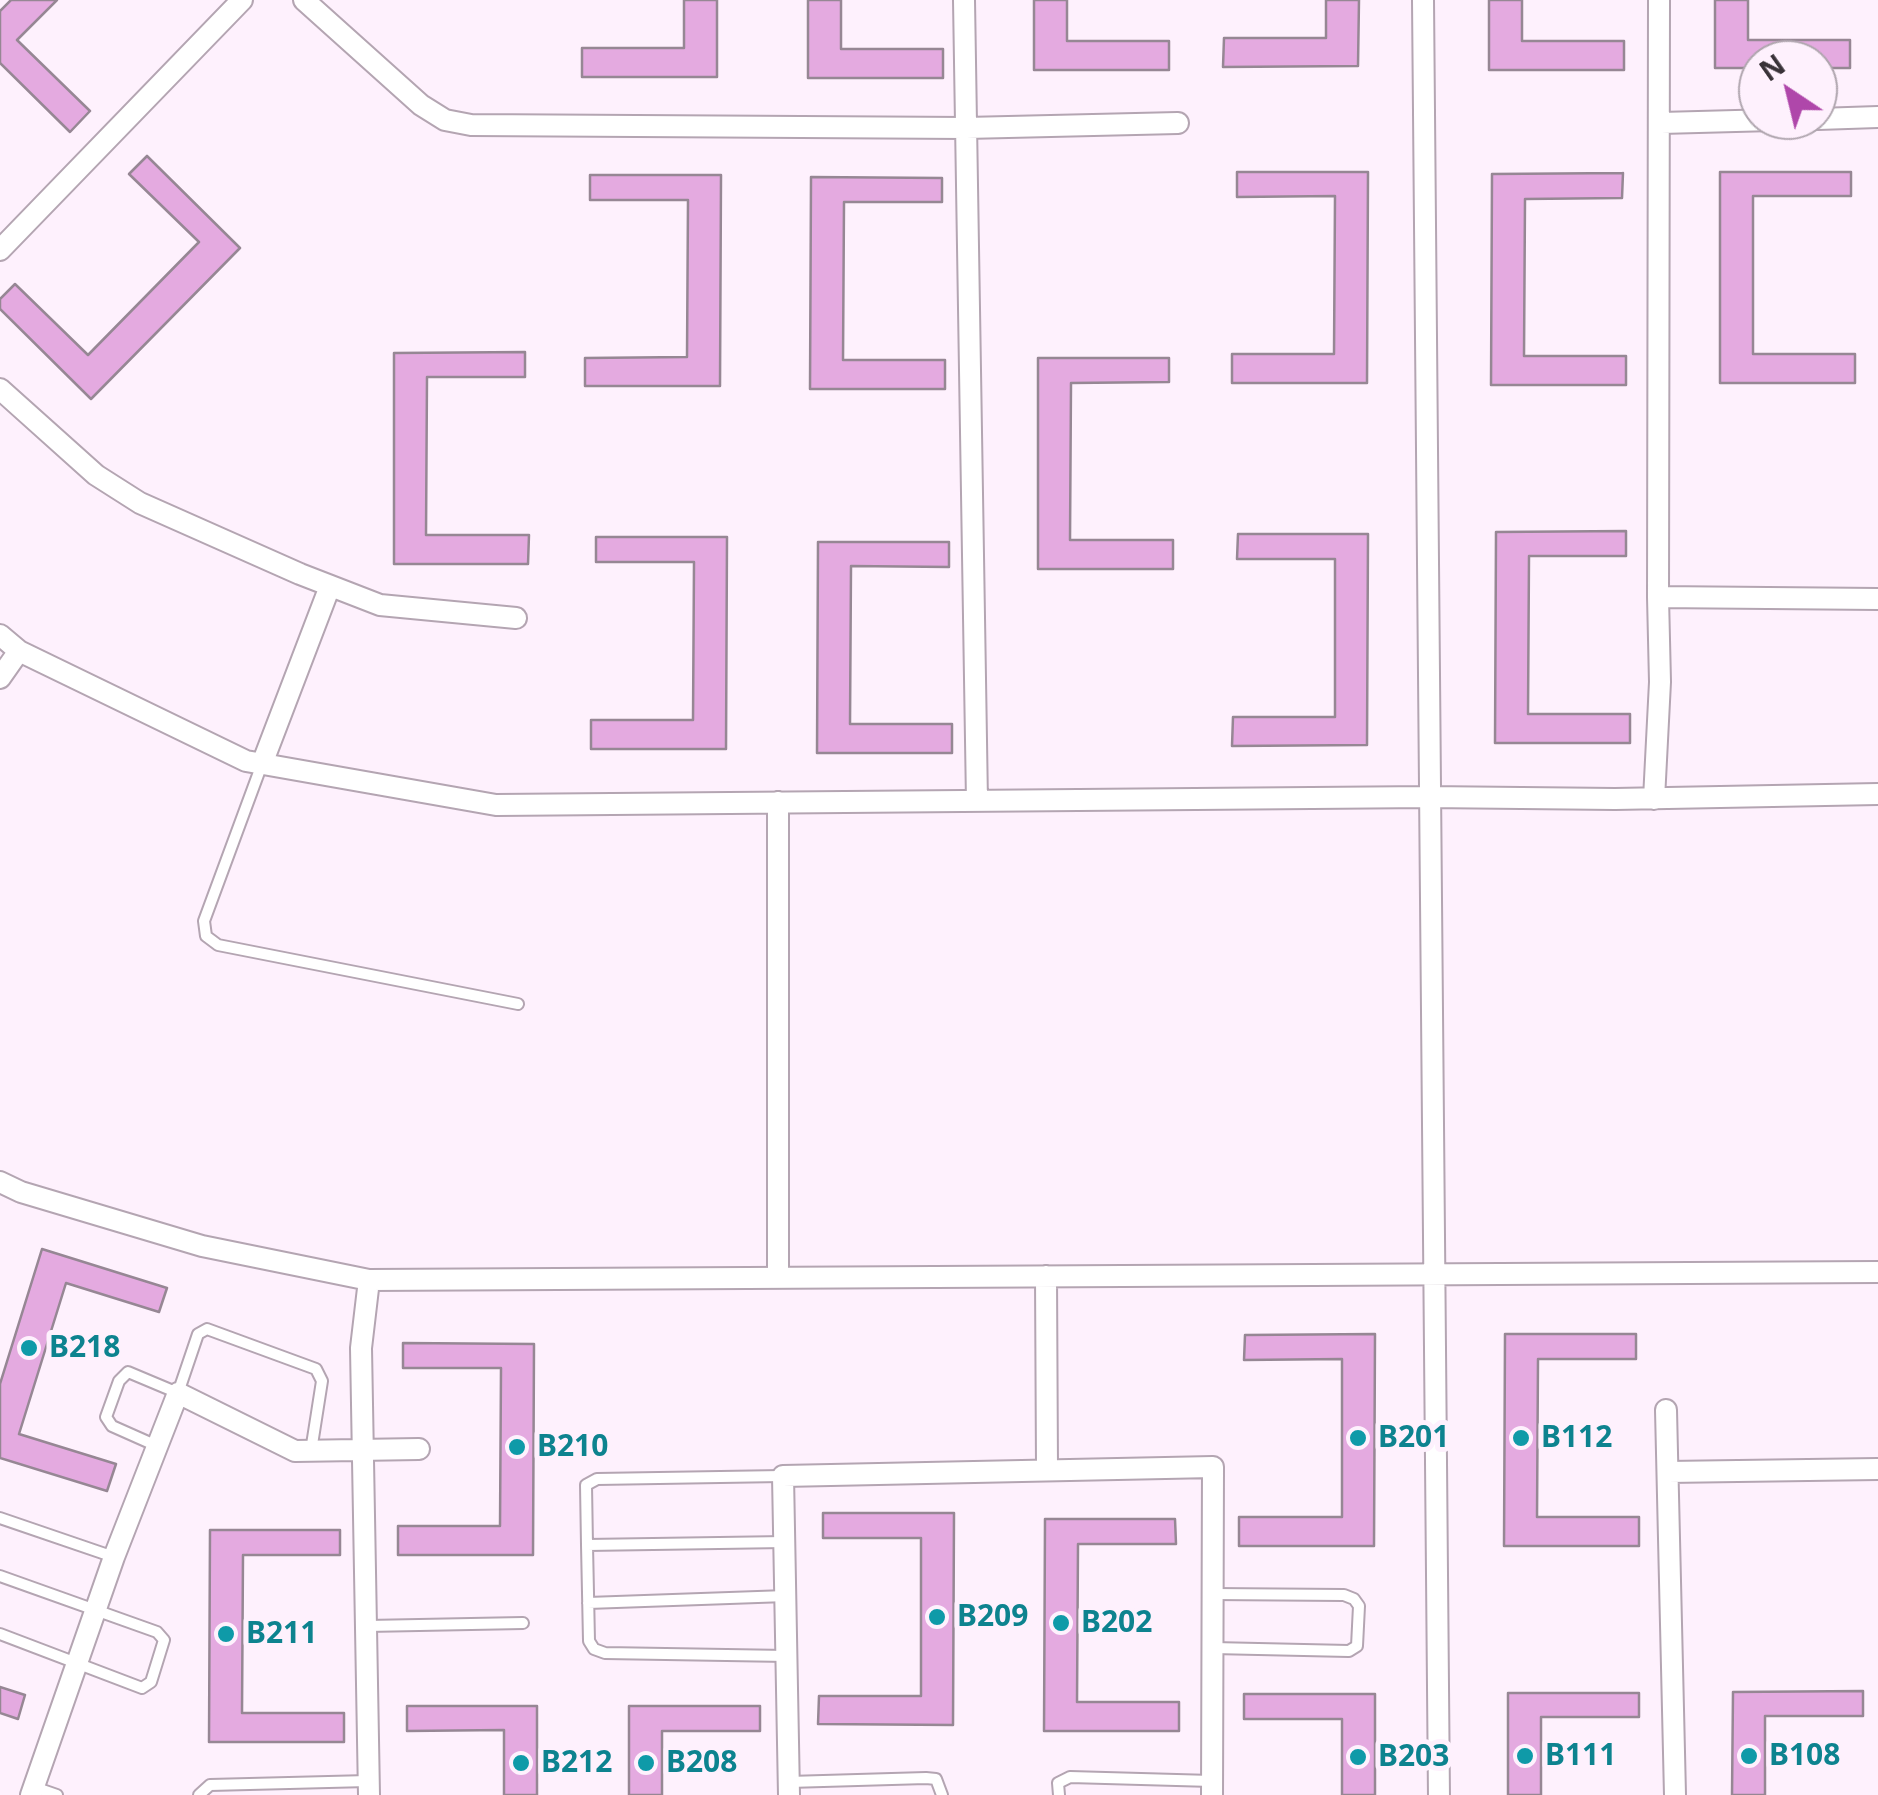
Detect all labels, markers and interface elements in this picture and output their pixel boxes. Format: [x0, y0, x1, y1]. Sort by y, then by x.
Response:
north arrow [1738, 40, 1838, 140]
text: N [1752, 45, 1792, 89]
place label: B218 [49, 1330, 120, 1366]
marker: B218 [18, 1337, 40, 1359]
place label: B201 [1378, 1420, 1449, 1456]
place label: B112 [1541, 1420, 1612, 1456]
marker: B201 [1347, 1427, 1369, 1449]
marker: B112 [1510, 1427, 1532, 1449]
place label: B210 [537, 1429, 608, 1465]
marker: B210 [506, 1436, 528, 1458]
place label: B209 [957, 1599, 1028, 1635]
place label: B202 [1081, 1605, 1152, 1641]
marker: B209 [926, 1606, 948, 1628]
marker: B202 [1050, 1612, 1072, 1634]
place label: B211 [246, 1616, 317, 1652]
marker: B211 [215, 1623, 237, 1645]
place label: B111 [1545, 1738, 1616, 1774]
place label: B108 [1769, 1738, 1840, 1774]
place label: B203 [1378, 1739, 1449, 1775]
place label: B212 [541, 1745, 612, 1781]
place label: B208 [666, 1745, 737, 1781]
marker: B111 [1514, 1745, 1536, 1767]
marker: B108 [1738, 1745, 1760, 1767]
marker: B203 [1347, 1746, 1369, 1768]
marker: B212 [510, 1752, 532, 1774]
marker: B208 [635, 1752, 657, 1774]

